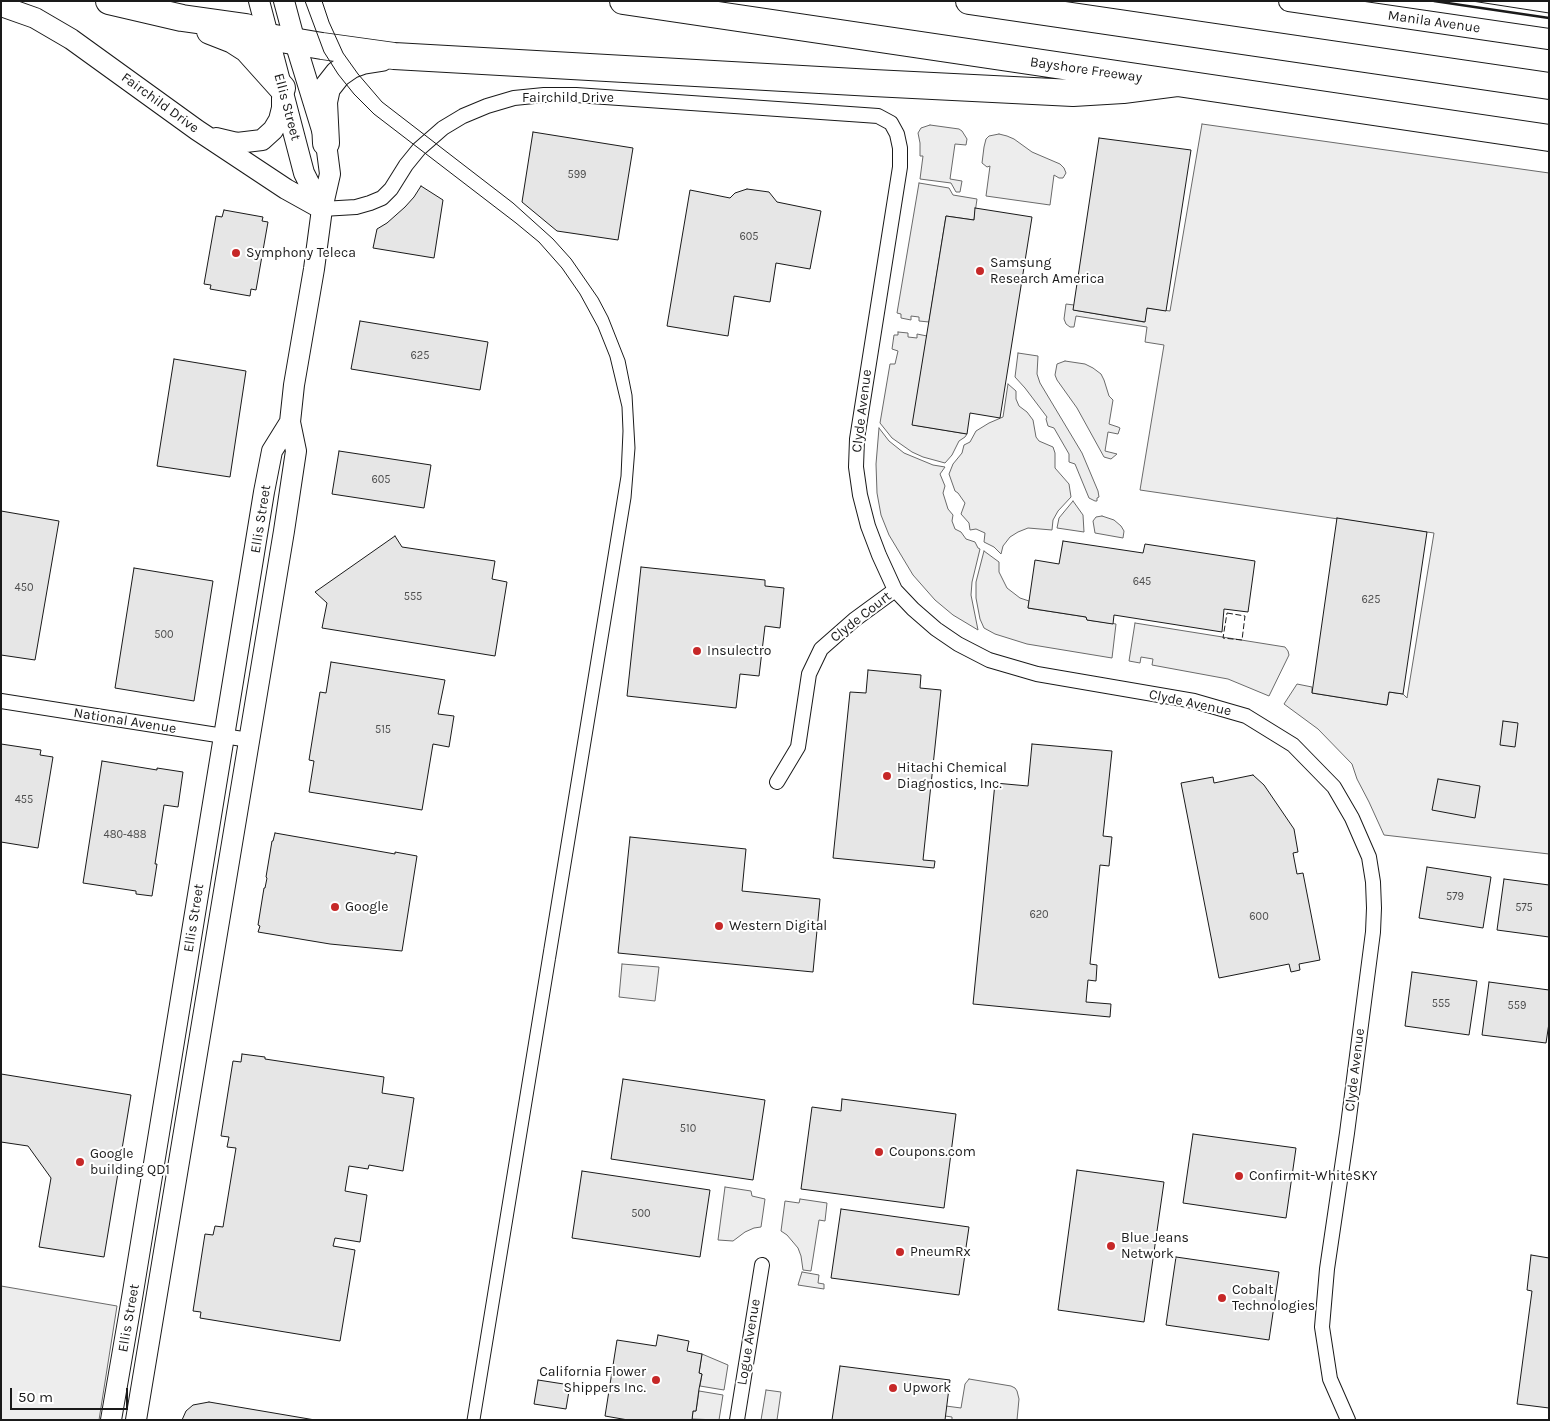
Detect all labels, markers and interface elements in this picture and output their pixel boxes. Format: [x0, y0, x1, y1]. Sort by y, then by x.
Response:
street label: Manila Avenue [1387, 7, 1481, 37]
street label: Bayshore Freeway [1029, 54, 1143, 86]
street label: Fairchild Drive [118, 69, 202, 137]
street label: Ellis Street [270, 72, 304, 142]
street label: Fairchild Drive [522, 90, 614, 106]
house number: 599 [568, 168, 586, 182]
house number: 605 [739, 230, 759, 244]
place label: Symphony Teleca [246, 245, 356, 261]
marker: Symphony Teleca [230, 247, 242, 259]
place label: Samsung Research America [990, 255, 1105, 288]
marker: Samsung Research America [974, 265, 986, 277]
house number: 625 [411, 349, 429, 363]
street label: Clyde Avenue [849, 368, 875, 454]
house number: 605 [371, 473, 391, 487]
street label: Ellis Street [247, 484, 275, 554]
house number: 645 [1133, 575, 1151, 589]
house number: 450 [15, 581, 33, 595]
street label: Clyde Court [827, 588, 895, 646]
house number: 555 [404, 590, 422, 604]
house number: 625 [1362, 593, 1380, 607]
house number: 500 [154, 628, 174, 642]
place label: Insulectro [707, 643, 772, 659]
marker: Insulectro [691, 645, 703, 657]
street label: Clyde Avenue [1147, 686, 1233, 720]
street label: National Avenue [72, 705, 178, 737]
house number: 515 [375, 723, 391, 737]
place label: Hitachi Chemical Diagnostics, Inc. [897, 760, 1007, 792]
marker: Hitachi Chemical Diagnostics, Inc. [881, 770, 893, 782]
house number: 455 [15, 793, 33, 807]
house number: 480-488 [104, 828, 146, 842]
street label: Ellis Street [180, 883, 208, 953]
house number: 579 [1446, 890, 1464, 904]
place label: Google [345, 899, 388, 915]
marker: Google [329, 901, 341, 913]
house number: 575 [1515, 901, 1533, 915]
house number: 620 [1029, 908, 1049, 922]
house number: 600 [1249, 910, 1269, 924]
place label: Western Digital [729, 918, 827, 934]
marker: Western Digital [713, 920, 725, 932]
house number: 555 [1432, 997, 1450, 1011]
house number: 559 [1508, 999, 1526, 1013]
street label: Clyde Avenue [1342, 1027, 1368, 1113]
house number: 510 [680, 1122, 696, 1136]
place label: Coupons.com [889, 1144, 976, 1160]
place label: Google building QD1 [90, 1146, 170, 1178]
marker: Coupons.com [873, 1146, 885, 1158]
marker: Google building QD1 [74, 1156, 86, 1168]
place label: Confirmit-WhiteSKY [1249, 1168, 1377, 1184]
marker: Confirmit-WhiteSKY [1233, 1170, 1245, 1182]
house number: 500 [631, 1207, 651, 1221]
place label: Blue Jeans Network [1121, 1230, 1189, 1262]
marker: Blue Jeans Network [1105, 1240, 1117, 1252]
place label: PneumRx [910, 1244, 971, 1260]
marker: PneumRx [894, 1246, 906, 1258]
place label: Cobalt Technologies [1232, 1282, 1315, 1314]
street label: Ellis Street [115, 1283, 143, 1353]
marker: Cobalt Technologies [1216, 1292, 1228, 1304]
street label: Logue Avenue [734, 1298, 764, 1386]
place label: California Flower Shippers Inc. [539, 1364, 646, 1396]
marker: California Flower Shippers Inc. [650, 1374, 662, 1386]
scale bar [12, 1378, 130, 1410]
place label: Upwork [903, 1380, 951, 1396]
marker: Upwork [887, 1382, 899, 1394]
text: 50 m [18, 1388, 53, 1406]

